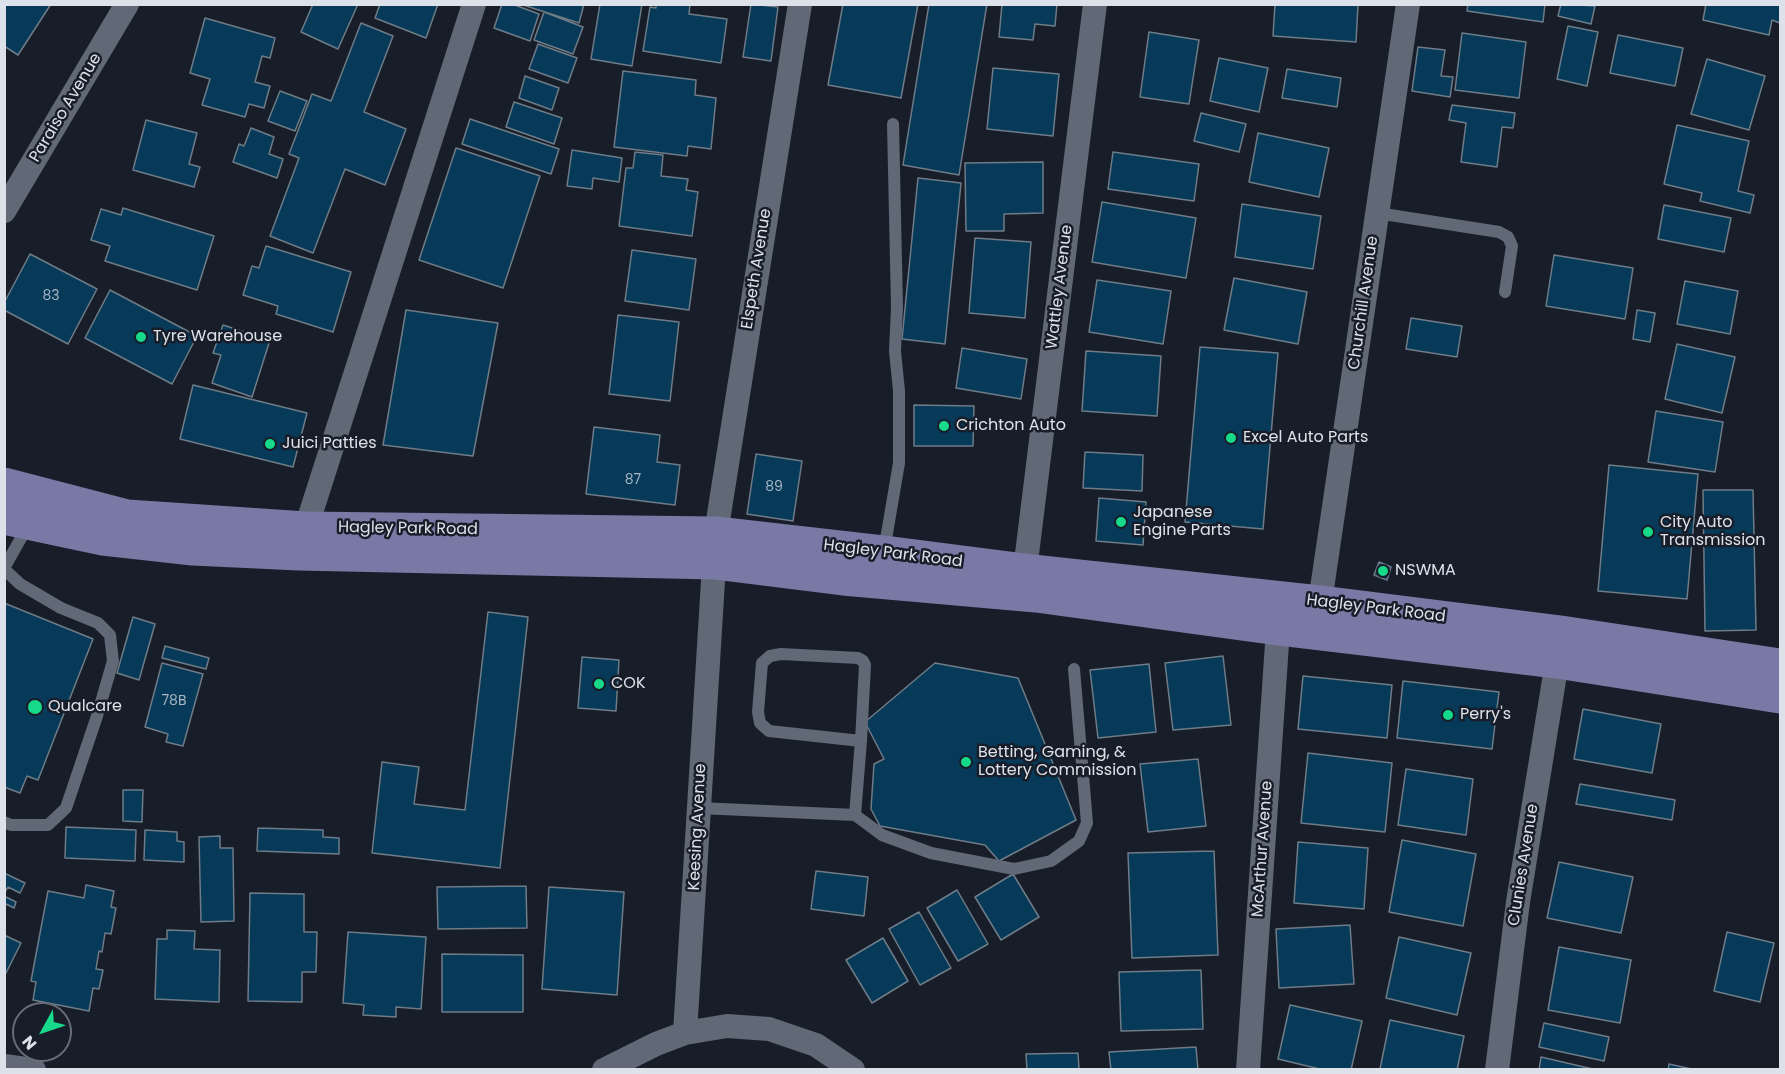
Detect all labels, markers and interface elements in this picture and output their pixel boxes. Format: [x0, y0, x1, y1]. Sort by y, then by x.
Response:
street label: Paraiso Avenue [26, 50, 106, 166]
street label: Elspeth Avenue [738, 207, 776, 331]
street label: Wattley Avenue [1043, 224, 1077, 350]
street label: Churchill Avenue [1345, 235, 1383, 371]
house number: 83 [42, 288, 60, 304]
place label: Tyre Warehouse [153, 327, 282, 347]
marker: Tyre Warehouse [134, 330, 148, 344]
place label: Crichton Auto [956, 416, 1066, 436]
marker: Crichton Auto [937, 419, 951, 433]
place label: Excel Auto Parts [1243, 428, 1368, 448]
marker: Excel Auto Parts [1224, 431, 1238, 445]
place label: Juici Patties [282, 434, 377, 454]
marker: Juici Patties [263, 437, 277, 451]
house number: 87 [625, 472, 641, 488]
house number: 89 [765, 479, 783, 495]
place label: Japanese Engine Parts [1133, 503, 1231, 541]
place label: City Auto Transmission [1660, 513, 1766, 551]
marker: Japanese Engine Parts [1114, 515, 1128, 529]
street label: Hagley Park Road [338, 518, 478, 540]
marker: City Auto Transmission [1641, 525, 1655, 539]
street label: Hagley Park Road [822, 536, 964, 572]
place label: NSWMA [1395, 561, 1456, 581]
marker: NSWMA [1376, 564, 1390, 578]
street label: Hagley Park Road [1305, 591, 1447, 627]
place label: COK [611, 674, 646, 694]
marker: COK [592, 677, 606, 691]
house number: 78B [161, 693, 187, 709]
place label: Qualcare [48, 697, 122, 717]
marker: Qualcare [26, 698, 44, 716]
place label: Perry's [1460, 705, 1511, 725]
marker: Perry's [1441, 708, 1455, 722]
place label: Betting, Gaming, & Lottery Commission [978, 743, 1137, 781]
marker: Betting, Gaming, & Lottery Commission [959, 755, 973, 769]
street label: Keesing Avenue [685, 763, 711, 891]
street label: McArthur Avenue [1249, 780, 1277, 918]
street label: Clunies Avenue [1505, 803, 1543, 927]
north arrow [12, 1002, 72, 1062]
text: N [17, 1031, 42, 1055]

